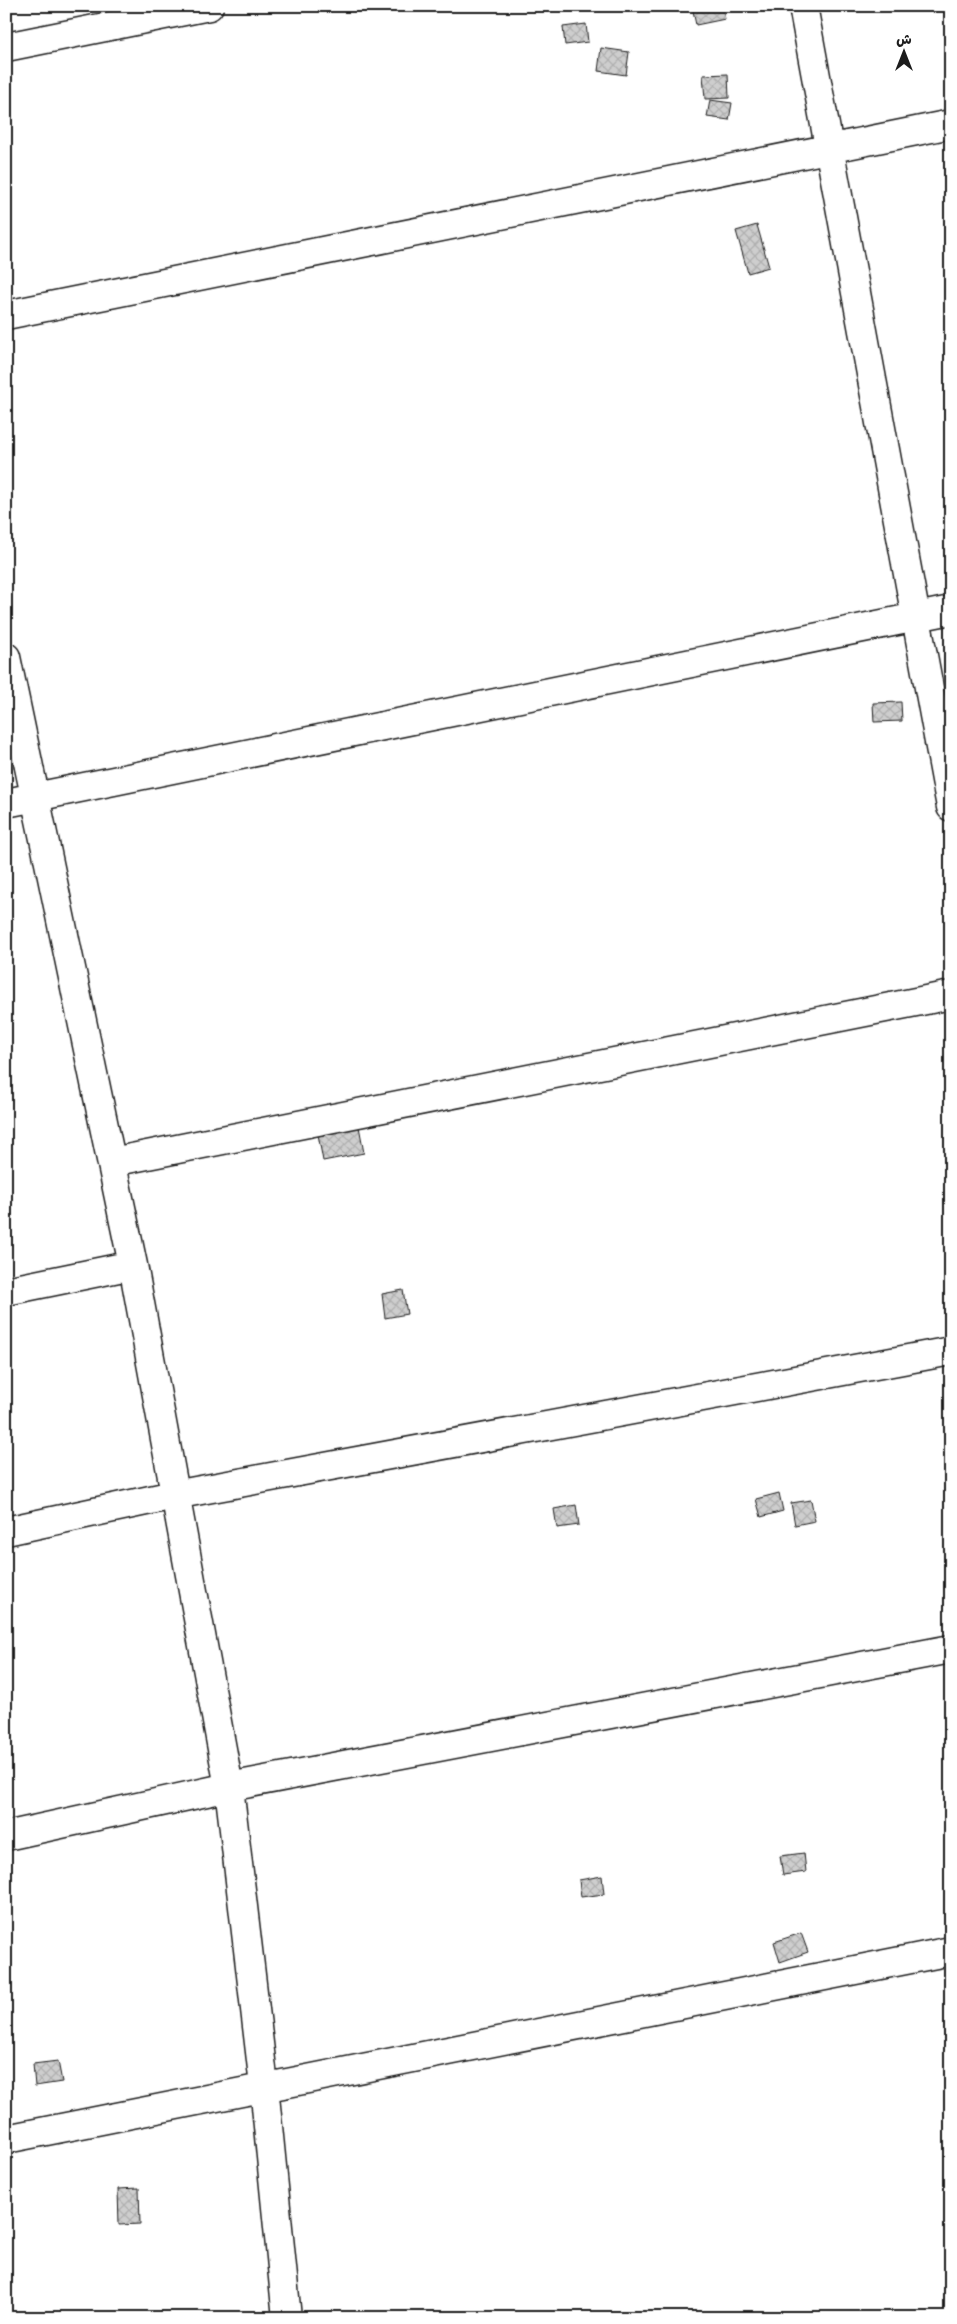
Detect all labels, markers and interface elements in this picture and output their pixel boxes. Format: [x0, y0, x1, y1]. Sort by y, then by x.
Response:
north arrow [880, 28, 930, 78]
text: ش [896, 29, 912, 48]

